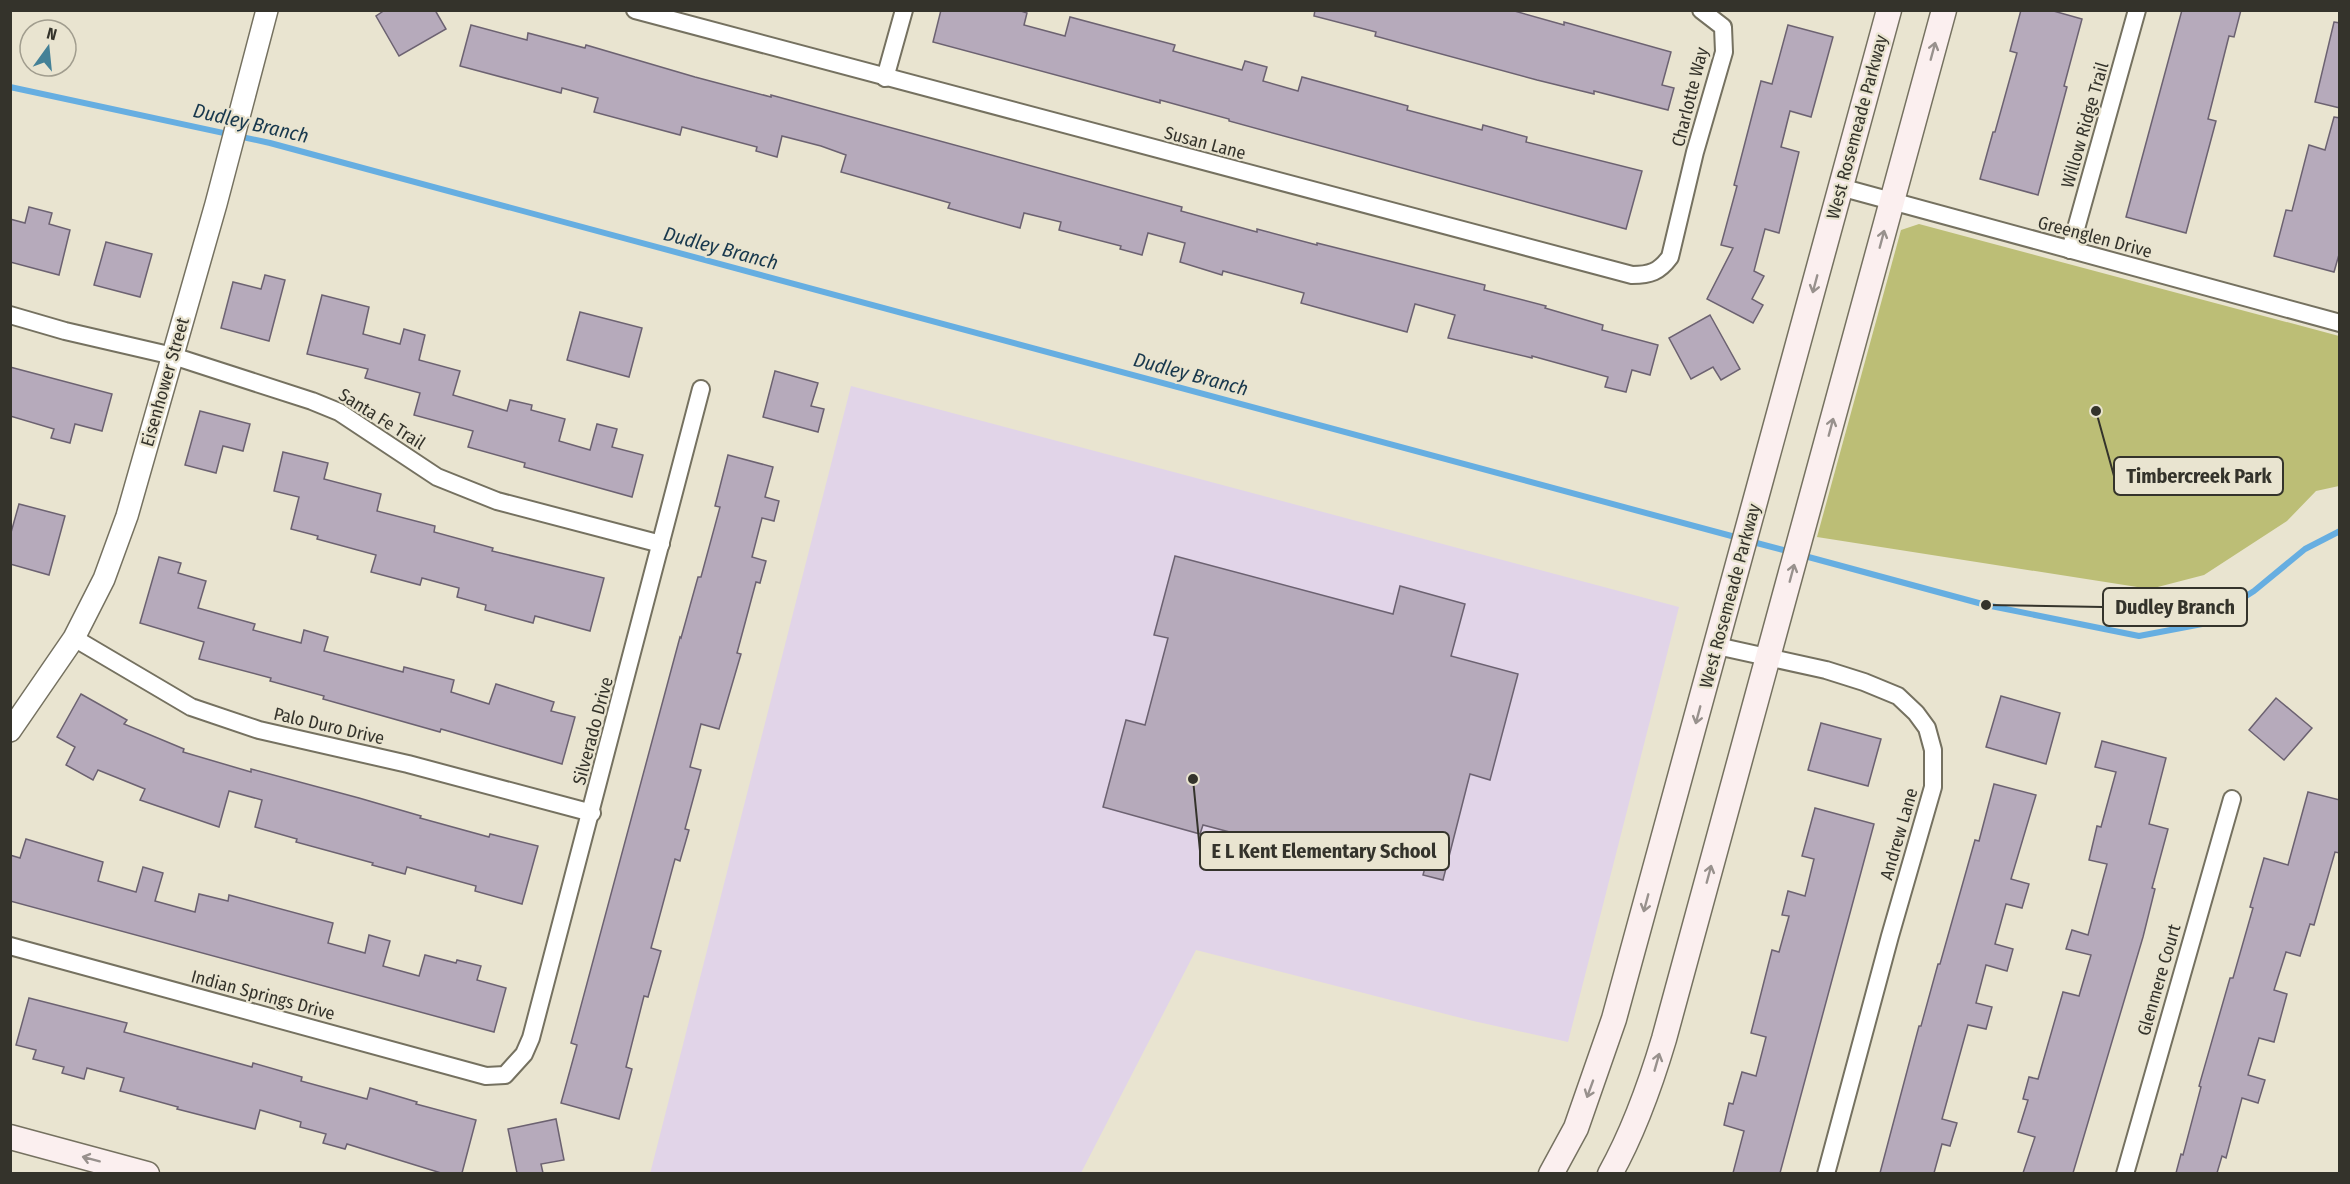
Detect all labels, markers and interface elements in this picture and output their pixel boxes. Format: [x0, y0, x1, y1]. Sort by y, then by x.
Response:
north arrow [18, 18, 78, 78]
text: N [45, 24, 59, 44]
street label: West Rosemeade Parkway [1822, 32, 1892, 222]
one-way arrow [1927, 42, 1939, 61]
street label: Charlotte Way [1667, 45, 1713, 149]
street label: Willow Ridge Trail [2057, 59, 2114, 190]
water label: Dudley Branch [191, 98, 311, 148]
street label: Susan Lane [1162, 122, 1248, 164]
street label: Greenglen Drive [2036, 211, 2155, 263]
water label: Dudley Branch [661, 221, 781, 275]
one-way arrow [1877, 230, 1888, 249]
one-way arrow [1808, 274, 1820, 293]
street label: Eisenhower Street [136, 315, 194, 449]
water label: Dudley Branch [1131, 347, 1251, 401]
street label: Santa Fe Trail [335, 384, 430, 454]
one-way arrow [1826, 418, 1838, 437]
callout: Timbercreek Park [2114, 457, 2283, 495]
text: Timbercreek Park [2126, 464, 2273, 488]
street label: West Rosemeade Parkway [1695, 501, 1765, 691]
one-way arrow [1786, 563, 1798, 582]
callout: Dudley Branch [2103, 588, 2247, 626]
text: Dudley Branch [2115, 595, 2235, 619]
street label: Silverado Drive [568, 675, 618, 787]
street label: Palo Duro Drive [272, 703, 387, 749]
one-way arrow [1692, 705, 1703, 724]
street label: Andrew Lane [1875, 786, 1923, 882]
callout: E L Kent Elementary School [1200, 832, 1449, 870]
text: E L Kent Elementary School [1211, 839, 1437, 863]
one-way arrow [1704, 865, 1715, 884]
one-way arrow [1640, 893, 1651, 912]
street label: Glenmere Court [2133, 922, 2185, 1038]
street label: Indian Springs Drive [189, 965, 337, 1025]
one-way arrow [1652, 1053, 1663, 1072]
one-way arrow [1584, 1079, 1595, 1098]
one-way arrow [82, 1152, 101, 1164]

